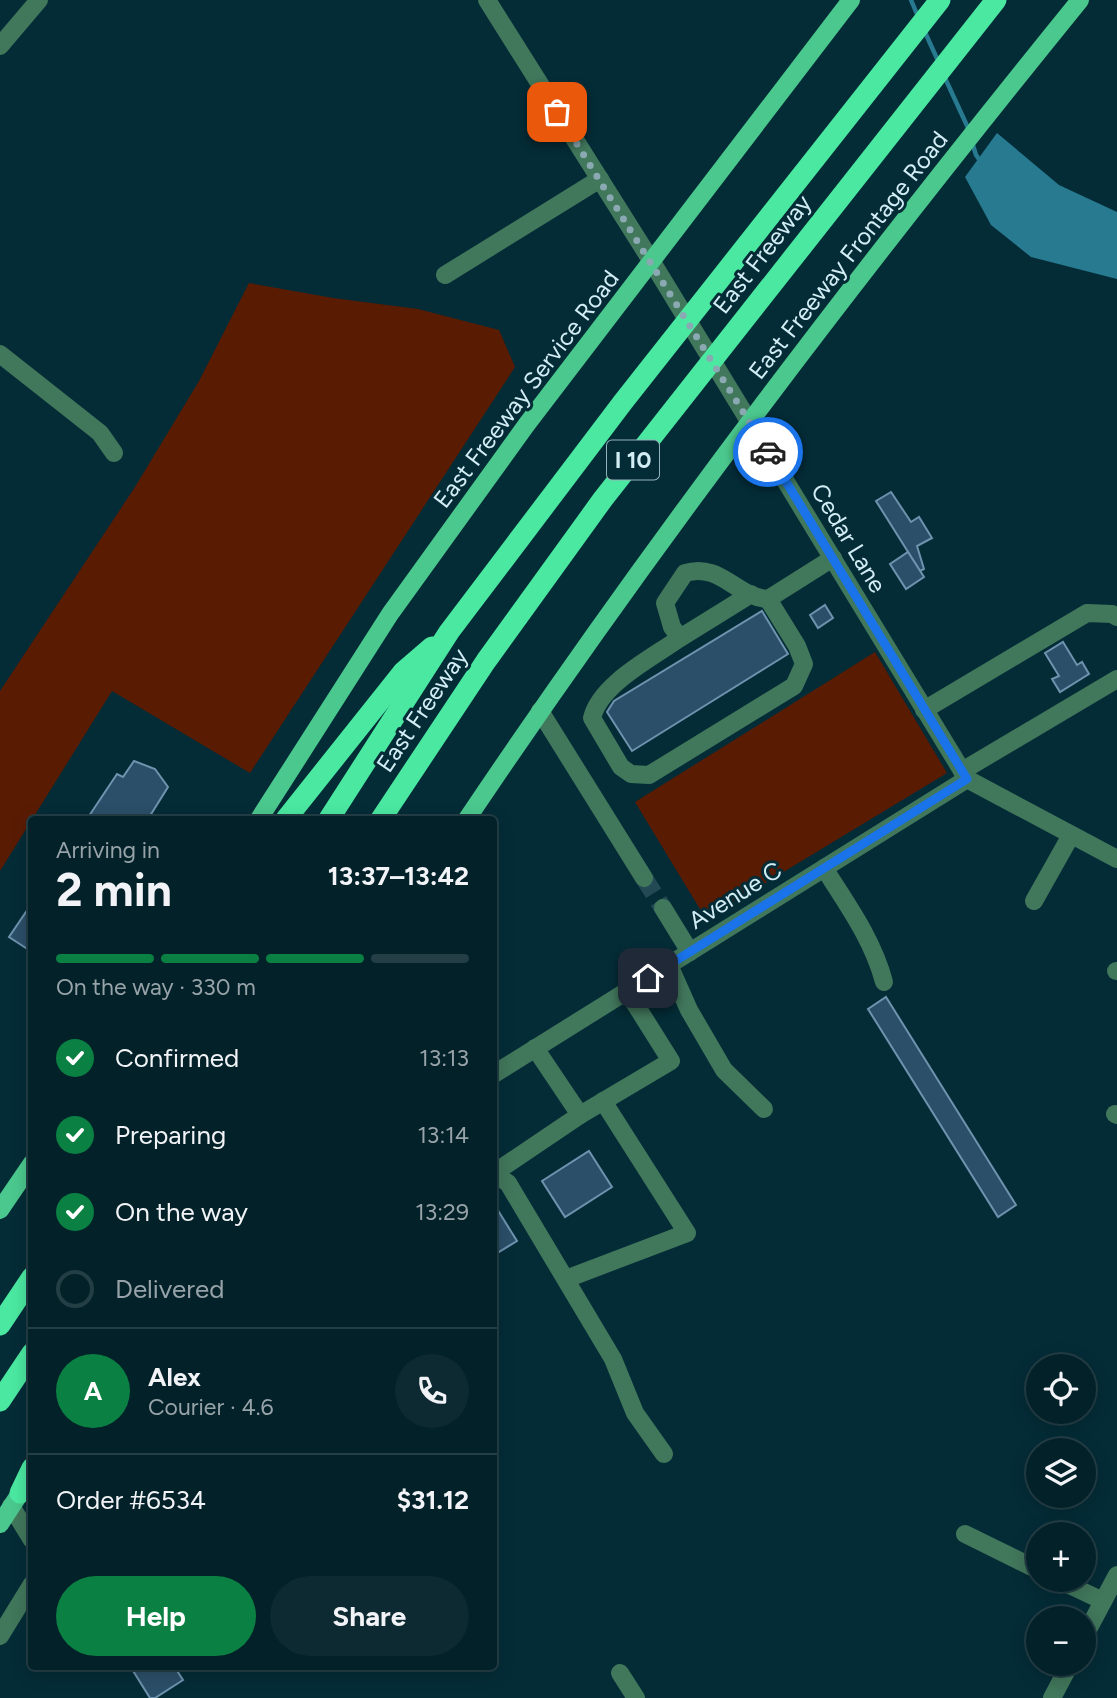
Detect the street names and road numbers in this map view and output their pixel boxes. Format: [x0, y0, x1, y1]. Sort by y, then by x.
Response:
street label: East Freeway Frontage Road [742, 125, 954, 385]
street label: East Freeway [707, 189, 818, 319]
street label: East Freeway Service Road [427, 265, 625, 513]
road number: I 10 [607, 440, 659, 480]
street label: Cedar Lane [805, 478, 893, 598]
street label: East Freeway [370, 642, 474, 777]
street label: Avenue C [683, 855, 787, 935]

